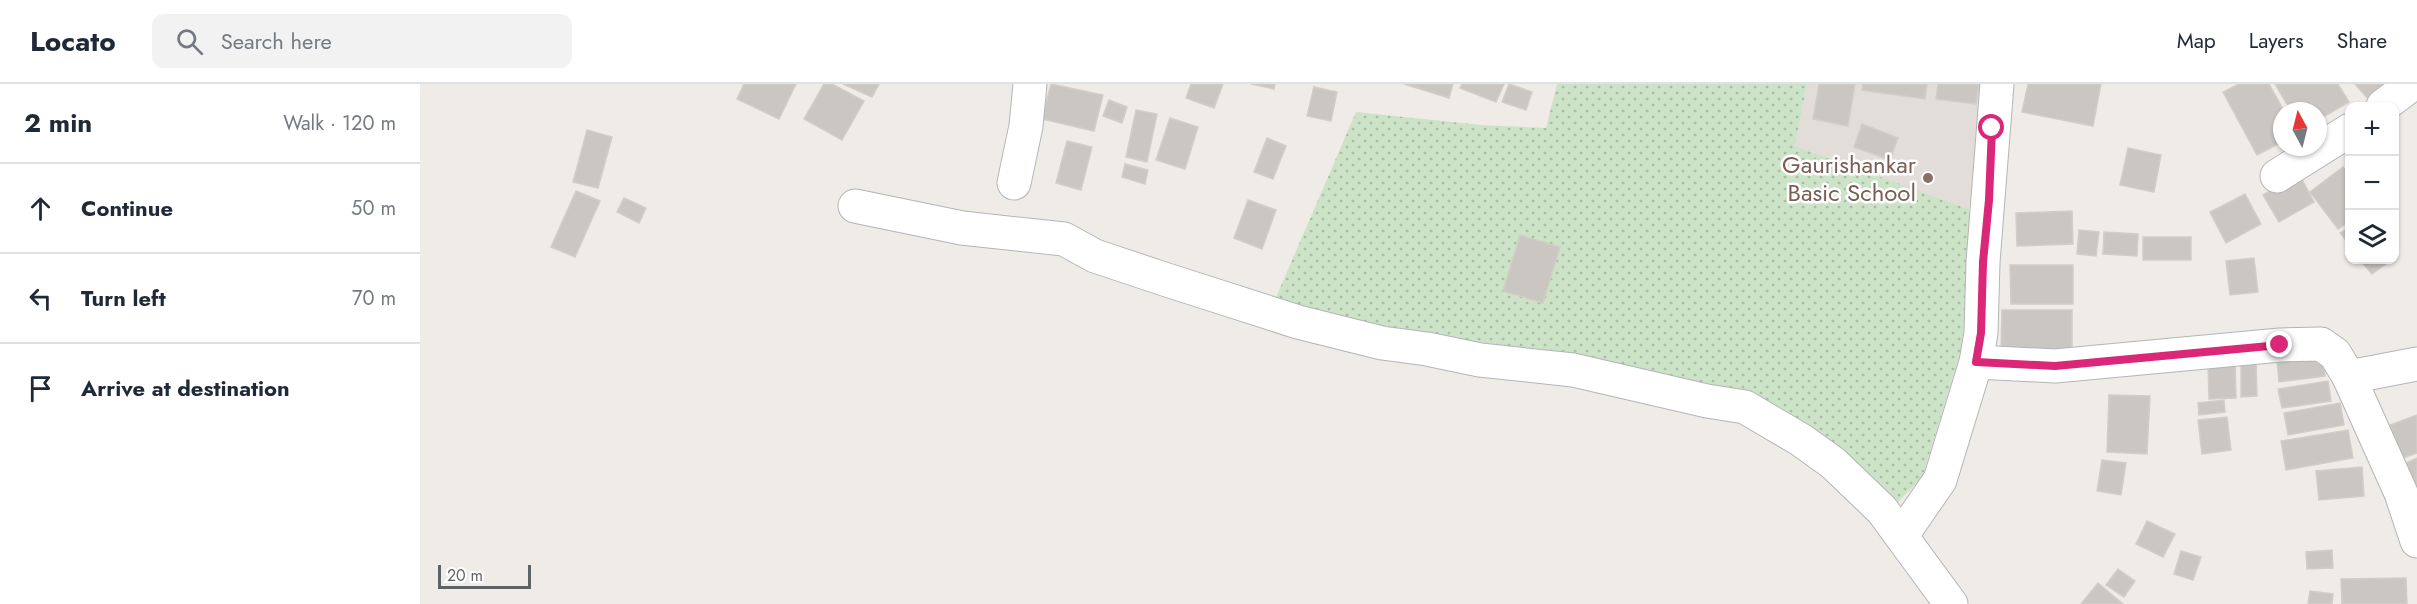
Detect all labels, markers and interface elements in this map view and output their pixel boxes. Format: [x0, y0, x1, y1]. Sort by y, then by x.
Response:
search box [152, 14, 572, 68]
text: Locato [30, 21, 116, 62]
icon: search [173, 25, 206, 58]
text: Search here [221, 25, 332, 57]
text: Map [2177, 26, 2216, 56]
text: Layers [2249, 26, 2304, 56]
text: Share [2337, 26, 2387, 56]
north arrow [2273, 102, 2327, 156]
map controls [2345, 102, 2399, 264]
button: + [2345, 102, 2399, 156]
text: 2 min [24, 104, 92, 142]
text: Walk · 120 m [283, 109, 396, 138]
route start [1978, 114, 2004, 140]
place label: Gaurishankar Basic School [1782, 147, 1917, 210]
button: − [2345, 156, 2399, 210]
marker: Gaurishankar Basic School [1921, 171, 1935, 185]
icon: ahead [24, 192, 57, 225]
text: Continue [81, 192, 173, 224]
text: 50 m [351, 194, 396, 223]
button: layers [2345, 210, 2399, 264]
icon: left [24, 282, 57, 315]
text: Turn left [81, 282, 166, 314]
text: 70 m [352, 284, 396, 313]
route end [2266, 331, 2292, 357]
icon: arrive [24, 372, 57, 405]
text: Arrive at destination [81, 372, 290, 404]
scale bar [438, 562, 531, 590]
text: 20 m [447, 564, 483, 587]

